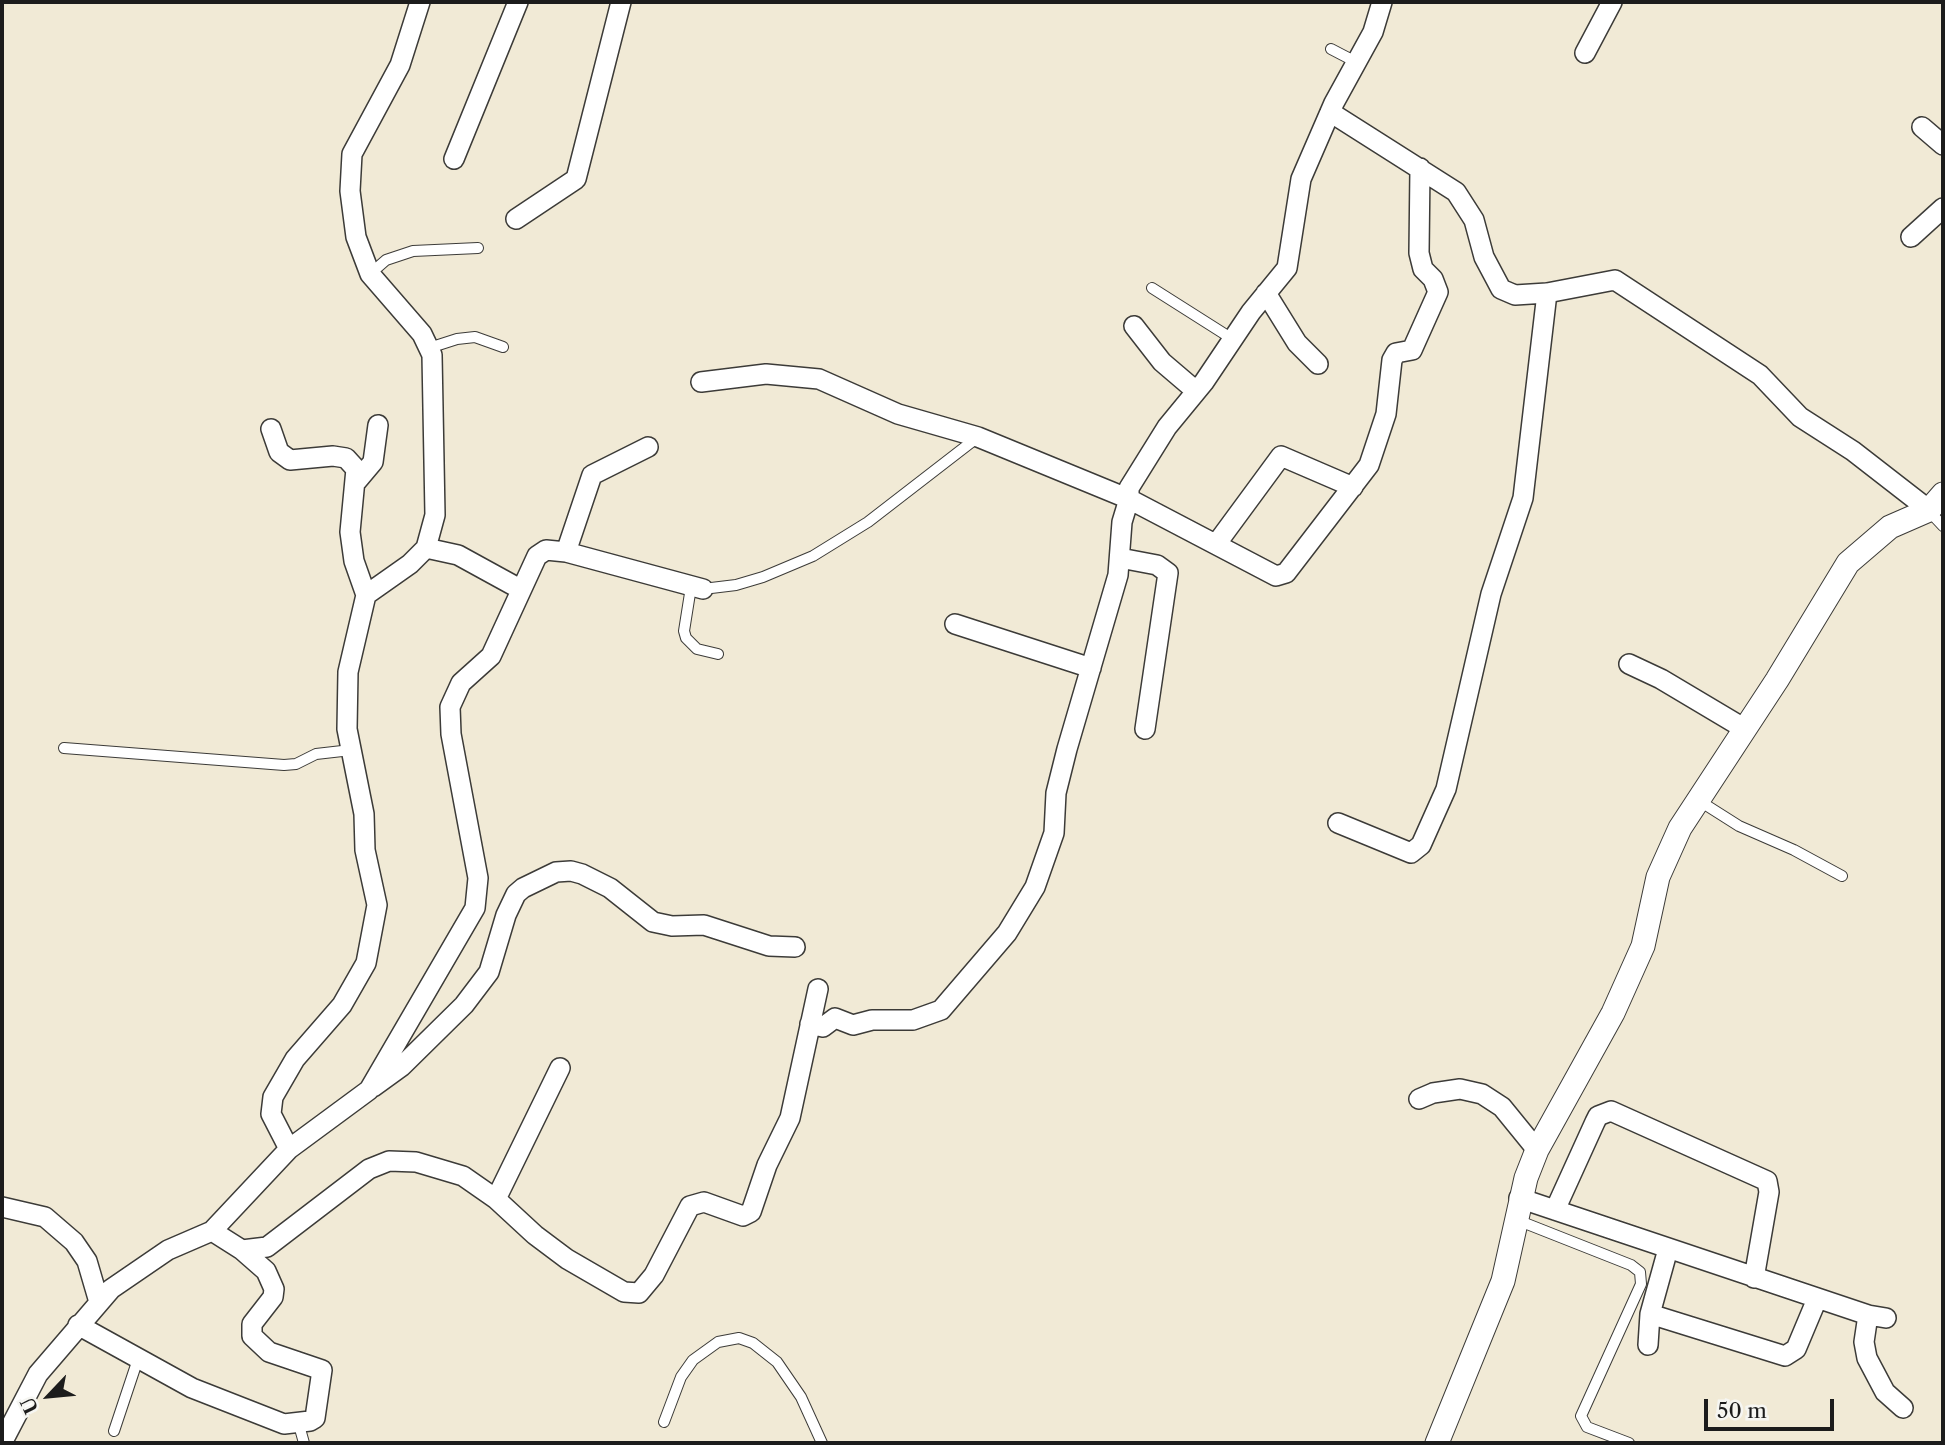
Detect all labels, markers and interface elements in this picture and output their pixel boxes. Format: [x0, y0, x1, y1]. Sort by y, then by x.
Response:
north arrow [14, 1361, 84, 1431]
scale bar [1707, 1386, 1836, 1430]
text: U [16, 1393, 43, 1417]
text: 50 m [1717, 1398, 1767, 1423]

